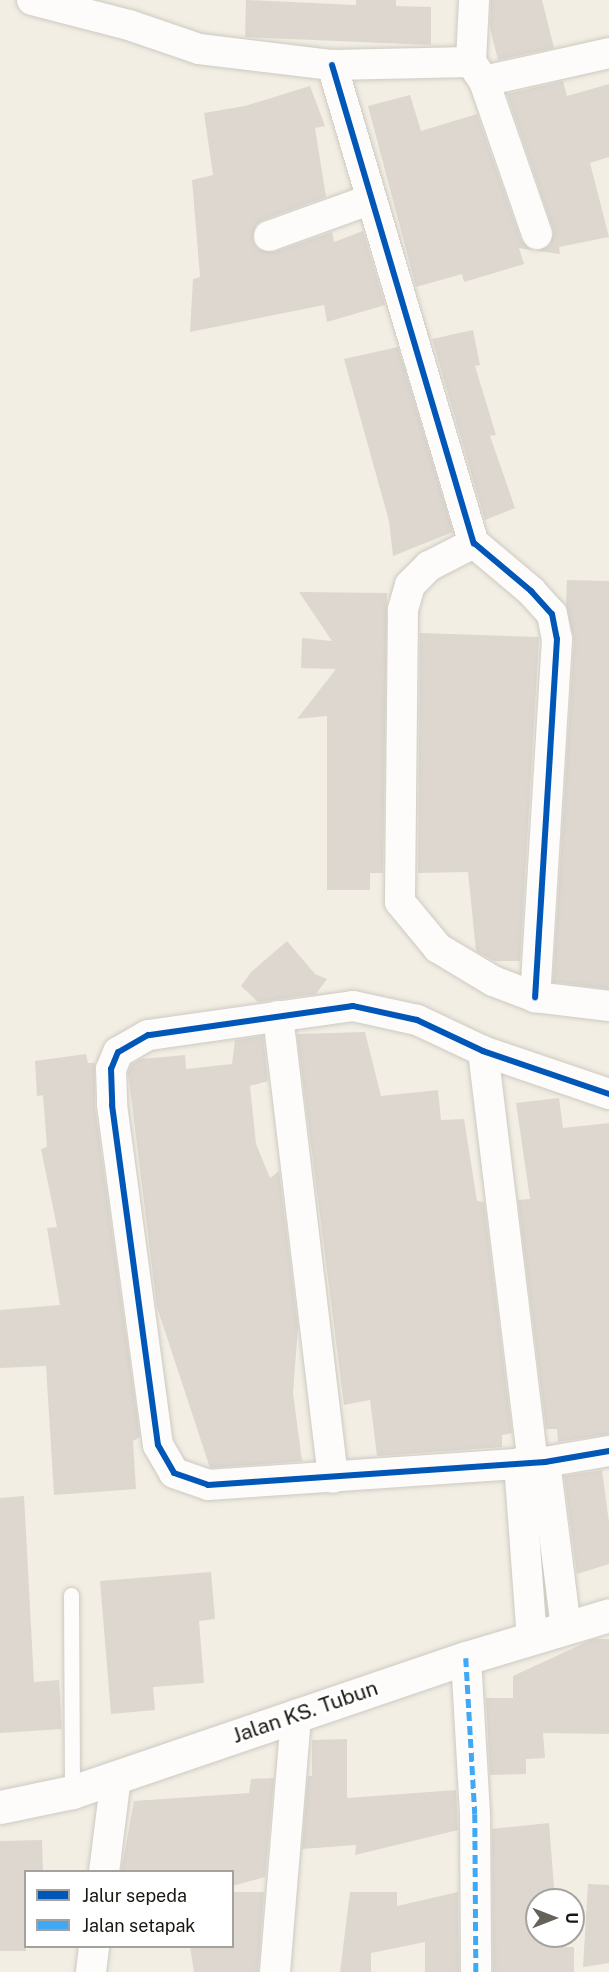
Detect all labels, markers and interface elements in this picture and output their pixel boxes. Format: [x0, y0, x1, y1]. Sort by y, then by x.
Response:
street label: Jalan KS. Tubun [229, 1675, 381, 1749]
legend [24, 1870, 234, 1948]
text: Jalur sepeda [82, 1885, 187, 1906]
north arrow [525, 1888, 585, 1948]
text: U [562, 1912, 581, 1924]
text: Jalan setapak [82, 1915, 195, 1936]

